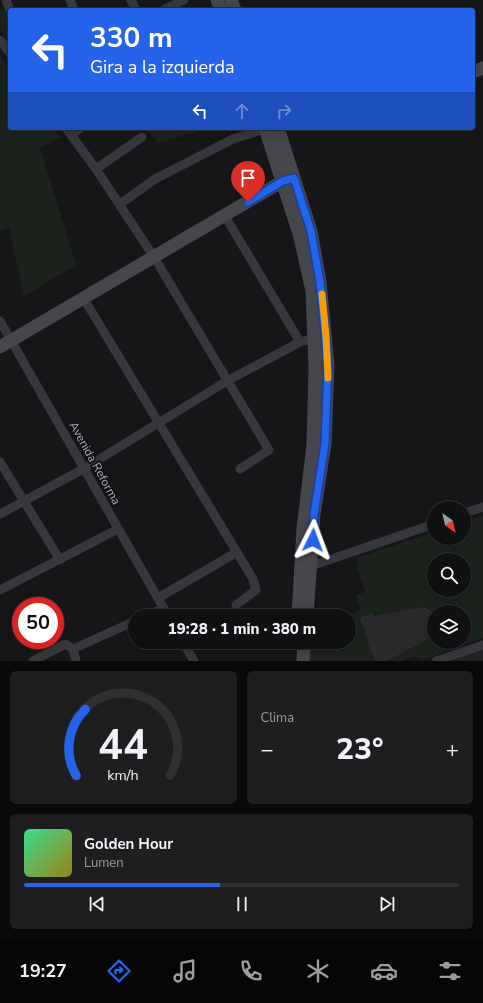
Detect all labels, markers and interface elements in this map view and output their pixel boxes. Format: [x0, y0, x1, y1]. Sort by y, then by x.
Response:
text: 330 m [90, 19, 173, 57]
icon: left [24, 24, 76, 76]
text: Gira a la izquierda [90, 55, 234, 79]
icon: left [189, 100, 211, 122]
icon: ahead [231, 100, 253, 122]
icon: right [273, 100, 295, 122]
pin [231, 161, 265, 202]
icon: arrive [237, 167, 259, 189]
street label: Avenida Reforma [66, 419, 124, 507]
north arrow [427, 501, 471, 545]
map controls [427, 501, 471, 649]
position arrow [292, 519, 334, 561]
button: search [427, 553, 471, 597]
speed limit sign: 50 [12, 597, 64, 649]
button: layers [427, 605, 471, 649]
text: 19:28 · 1 min · 380 m [168, 619, 316, 639]
text: Clima [261, 709, 294, 727]
text: 44 [98, 716, 148, 773]
text: 23° [336, 729, 384, 770]
text: − [261, 735, 274, 765]
text: + [446, 735, 459, 765]
text: km/h [108, 765, 139, 784]
text: Golden Hour [84, 834, 173, 854]
text: Lumen [84, 854, 124, 872]
icon: previous [86, 893, 108, 915]
icon: pause [231, 893, 253, 915]
icon: next [376, 893, 398, 915]
icon: directions [105, 957, 133, 985]
icon: music [171, 957, 199, 985]
icon: phone [237, 957, 265, 985]
icon: climate [304, 957, 332, 985]
icon: car [370, 957, 398, 985]
icon: filters [436, 957, 464, 985]
text: 19:27 [19, 959, 67, 983]

